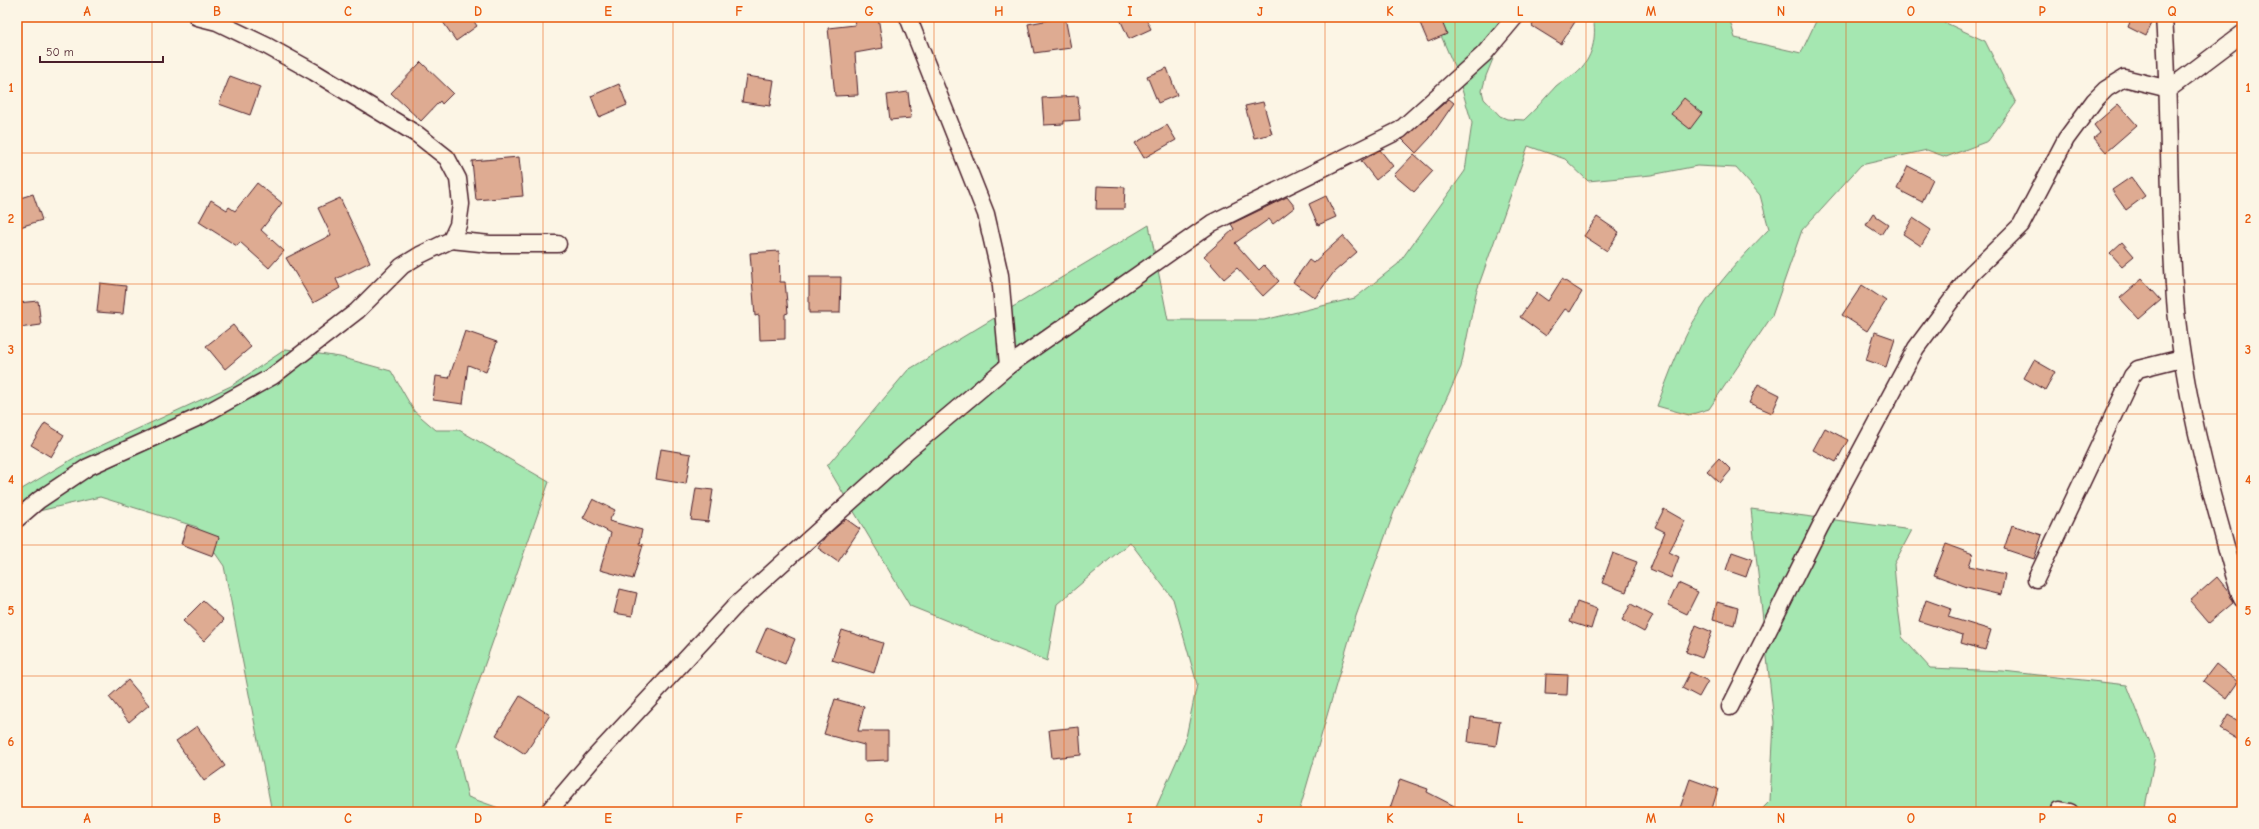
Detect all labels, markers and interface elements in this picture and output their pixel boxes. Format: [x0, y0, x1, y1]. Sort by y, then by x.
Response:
text: A [83, 4, 91, 19]
text: B [213, 4, 221, 19]
text: C [344, 4, 352, 19]
text: D [474, 4, 482, 19]
text: E [604, 4, 612, 19]
text: F [735, 4, 743, 19]
text: G [864, 4, 874, 19]
text: H [994, 4, 1004, 19]
text: I [1127, 4, 1133, 19]
text: J [1257, 4, 1263, 19]
text: K [1386, 4, 1394, 19]
text: L [1517, 4, 1524, 19]
text: M [1646, 4, 1657, 19]
text: N [1777, 4, 1785, 19]
text: O [1907, 4, 1915, 19]
text: P [2038, 4, 2046, 19]
text: Q [2167, 4, 2177, 19]
scale bar [40, 38, 163, 64]
text: 50 m [46, 45, 74, 59]
text: 1 [8, 80, 14, 95]
text: 1 [2245, 80, 2251, 95]
text: 2 [8, 211, 14, 226]
text: 2 [2245, 211, 2251, 226]
text: 3 [8, 342, 14, 357]
text: 3 [2245, 342, 2251, 357]
text: 4 [8, 472, 14, 487]
text: 4 [2245, 472, 2251, 487]
text: 5 [8, 603, 15, 618]
text: 5 [2245, 603, 2252, 618]
text: 6 [8, 734, 15, 749]
text: 6 [2245, 734, 2252, 749]
text: A [83, 811, 91, 826]
text: B [213, 811, 221, 826]
text: C [344, 811, 352, 826]
text: D [474, 811, 482, 826]
text: E [604, 811, 612, 826]
text: F [735, 811, 743, 826]
text: G [864, 811, 874, 826]
text: H [994, 811, 1004, 826]
text: I [1127, 811, 1133, 826]
text: J [1257, 811, 1263, 826]
text: K [1386, 811, 1394, 826]
text: L [1517, 811, 1524, 826]
text: M [1646, 811, 1657, 826]
text: N [1777, 811, 1785, 826]
text: O [1907, 811, 1915, 826]
text: P [2038, 811, 2046, 826]
text: Q [2167, 811, 2177, 826]

